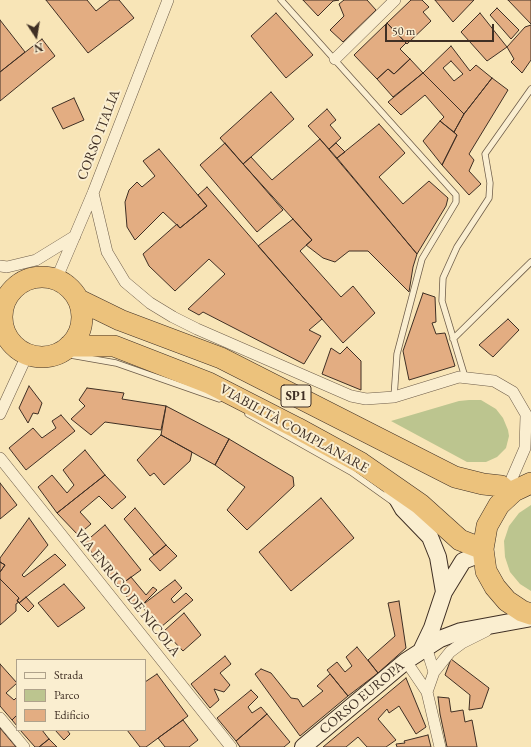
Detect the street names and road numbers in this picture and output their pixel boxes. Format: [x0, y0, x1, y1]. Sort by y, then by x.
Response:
street label: CORSO ITALIA [74, 87, 124, 183]
street label: VIABILITÀ COMPLANARE [216, 381, 372, 477]
road number: SP1 [281, 385, 311, 407]
street label: VIA ENRICO DE NICOLA [70, 526, 184, 660]
street label: CORSO EUROPA [316, 658, 408, 738]

